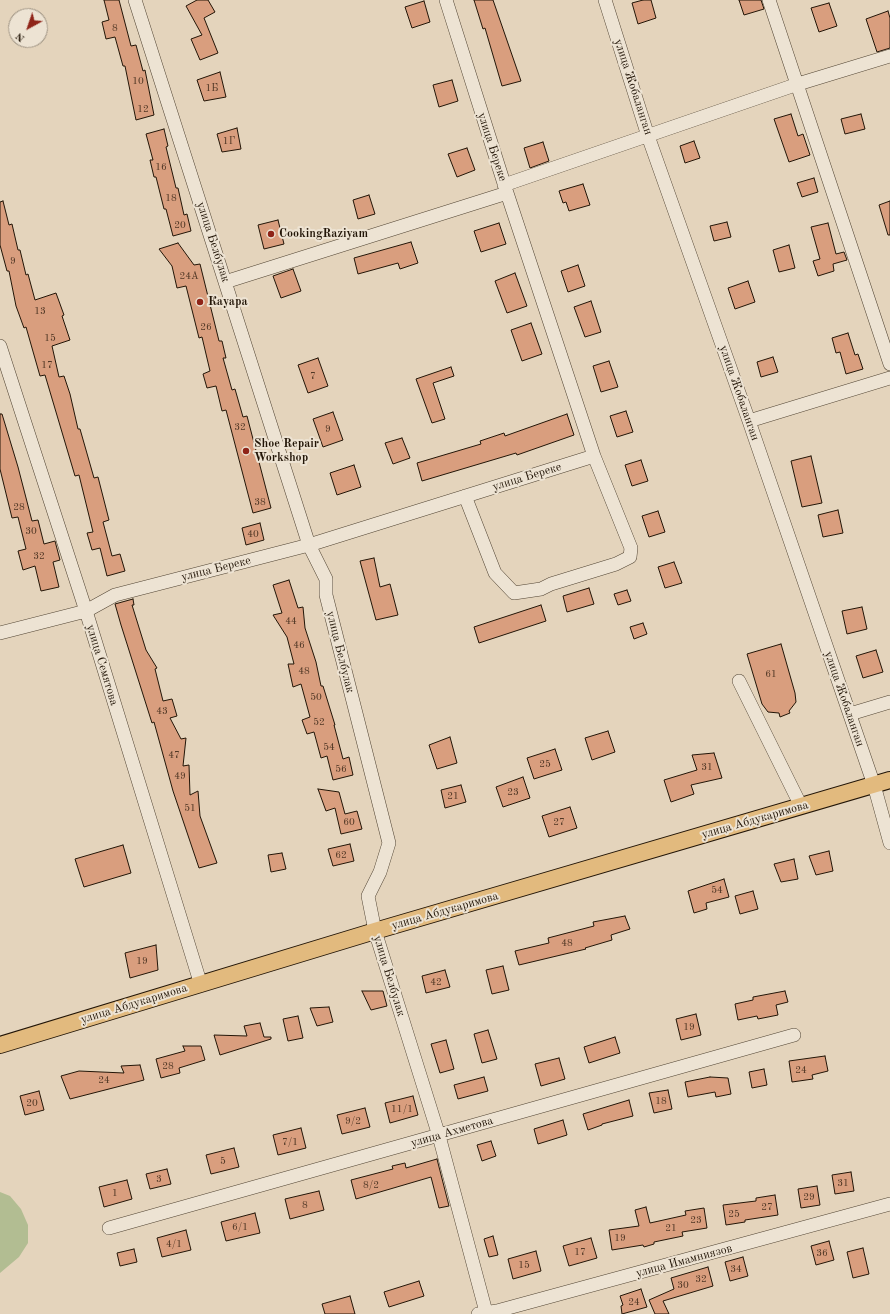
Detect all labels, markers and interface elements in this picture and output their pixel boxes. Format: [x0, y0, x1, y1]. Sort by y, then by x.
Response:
north arrow [8, 8, 48, 48]
house number: 8 [112, 22, 118, 34]
text: N [14, 30, 27, 44]
street label: улица Жобаланган [611, 37, 655, 137]
house number: 10 [132, 75, 144, 87]
house number: 1Б [206, 82, 218, 94]
house number: 12 [137, 103, 149, 115]
street label: улица Береке [474, 111, 510, 183]
house number: 1Г [223, 135, 235, 147]
house number: 16 [155, 161, 167, 173]
house number: 18 [165, 192, 177, 204]
street label: улица Белбулак [193, 200, 233, 284]
house number: 20 [174, 219, 186, 231]
place label: CookingRaziyam [279, 227, 368, 241]
marker: CookingRaziyam [266, 229, 276, 239]
house number: 9 [10, 255, 16, 267]
house number: 24А [179, 270, 199, 282]
place label: Кауара [208, 295, 248, 309]
marker: Кауара [195, 297, 205, 307]
house number: 13 [34, 305, 46, 317]
house number: 26 [200, 321, 212, 333]
house number: 15 [44, 332, 56, 344]
street label: улица Жобаланган [716, 343, 762, 443]
house number: 17 [41, 359, 53, 371]
house number: 7 [310, 370, 316, 382]
house number: 32 [234, 421, 246, 433]
house number: 9 [325, 423, 331, 435]
place label: Shoe Repair Workshop [254, 437, 319, 465]
marker: Shoe Repair Workshop [241, 446, 251, 456]
street label: улица Береке [491, 460, 563, 494]
house number: 38 [254, 496, 266, 508]
house number: 28 [13, 501, 25, 513]
house number: 30 [25, 525, 37, 537]
house number: 40 [247, 528, 259, 540]
house number: 32 [33, 550, 45, 562]
street label: улица Береке [180, 553, 252, 585]
street label: улица Белбулак [323, 610, 357, 694]
house number: 44 [285, 615, 297, 627]
street label: улица Семятова [83, 623, 121, 707]
house number: 46 [293, 639, 305, 651]
street label: улица Жобаланган [821, 649, 867, 749]
house number: 48 [298, 665, 310, 677]
house number: 61 [765, 668, 777, 680]
house number: 50 [310, 691, 322, 703]
house number: 43 [156, 705, 168, 717]
house number: 52 [313, 716, 325, 728]
house number: 54 [323, 741, 335, 753]
house number: 47 [168, 749, 180, 761]
house number: 25 [539, 758, 551, 770]
house number: 31 [701, 761, 713, 773]
house number: 56 [335, 763, 347, 775]
house number: 49 [174, 770, 186, 782]
house number: 23 [507, 786, 519, 798]
house number: 21 [447, 790, 459, 802]
street label: улица Абдукаримова [700, 798, 810, 842]
house number: 51 [184, 802, 196, 814]
house number: 60 [343, 816, 355, 828]
house number: 27 [553, 816, 565, 828]
house number: 62 [335, 849, 347, 861]
house number: 54 [711, 884, 723, 896]
street label: улица Абдукаримова [390, 889, 500, 933]
street label: улица Белбулак [370, 934, 408, 1018]
house number: 48 [561, 937, 573, 949]
house number: 19 [136, 955, 148, 967]
house number: 42 [430, 976, 442, 988]
street label: улица Абдукаримова [79, 981, 189, 1027]
house number: 19 [683, 1021, 695, 1033]
house number: 28 [162, 1060, 174, 1072]
house number: 24 [795, 1064, 807, 1076]
house number: 24 [98, 1074, 110, 1086]
house number: 18 [655, 1095, 667, 1107]
house number: 20 [26, 1097, 38, 1109]
house number: 11/1 [391, 1103, 413, 1115]
street label: улица Ахметова [409, 1113, 495, 1151]
house number: 9/2 [345, 1115, 361, 1127]
house number: 7/1 [282, 1136, 298, 1148]
house number: 5 [220, 1155, 226, 1167]
house number: 3 [156, 1173, 162, 1185]
house number: 31 [837, 1177, 849, 1189]
house number: 8/2 [363, 1179, 379, 1191]
house number: 1 [112, 1187, 118, 1199]
house number: 29 [803, 1191, 815, 1203]
house number: 8 [302, 1199, 308, 1211]
house number: 27 [761, 1201, 773, 1213]
house number: 25 [728, 1208, 740, 1220]
house number: 23 [690, 1214, 702, 1226]
house number: 6/1 [232, 1221, 248, 1233]
house number: 21 [665, 1222, 677, 1234]
house number: 19 [614, 1232, 626, 1244]
house number: 4/1 [166, 1238, 182, 1250]
street label: улица Имамниязов [634, 1241, 734, 1281]
house number: 17 [574, 1246, 586, 1258]
house number: 36 [816, 1247, 828, 1259]
house number: 15 [518, 1259, 530, 1271]
house number: 34 [730, 1263, 742, 1275]
house number: 32 [695, 1273, 707, 1285]
house number: 30 [677, 1279, 689, 1291]
house number: 24 [628, 1296, 640, 1308]

